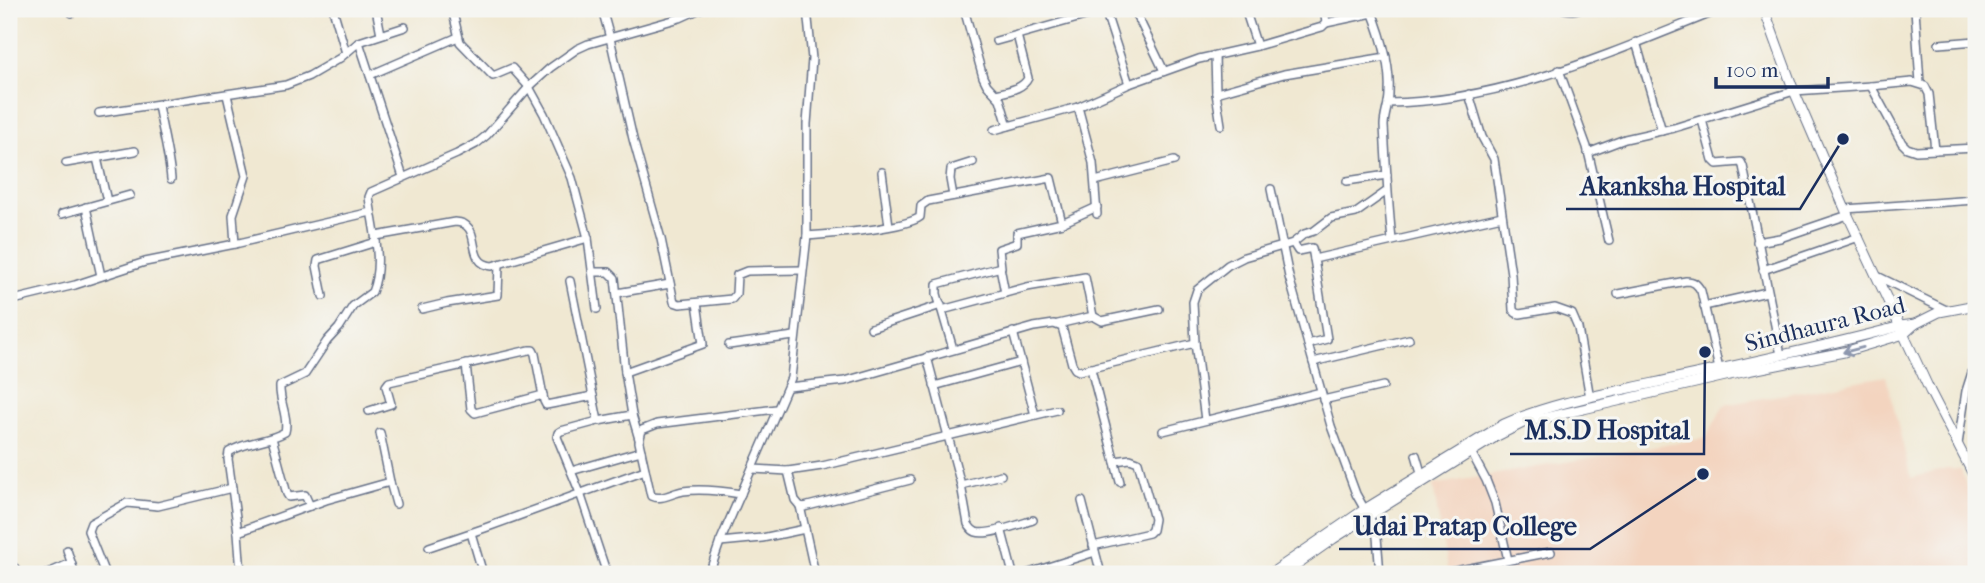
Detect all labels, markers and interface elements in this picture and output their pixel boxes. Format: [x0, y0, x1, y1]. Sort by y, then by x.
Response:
scale bar [1716, 46, 1828, 90]
text: 100 m [1726, 58, 1779, 82]
callout: Akanksha Hospital [1566, 162, 1800, 209]
text: Akanksha Hospital [1578, 171, 1786, 202]
street label: Sindhaura Road [1742, 290, 1909, 357]
one-way arrow [1842, 343, 1865, 357]
callout: M.S.D Hospital [1510, 407, 1704, 454]
text: M.S.D Hospital [1524, 415, 1691, 446]
callout: Udai Pratap College [1339, 502, 1590, 549]
text: Udai Pratap College [1352, 511, 1577, 542]

